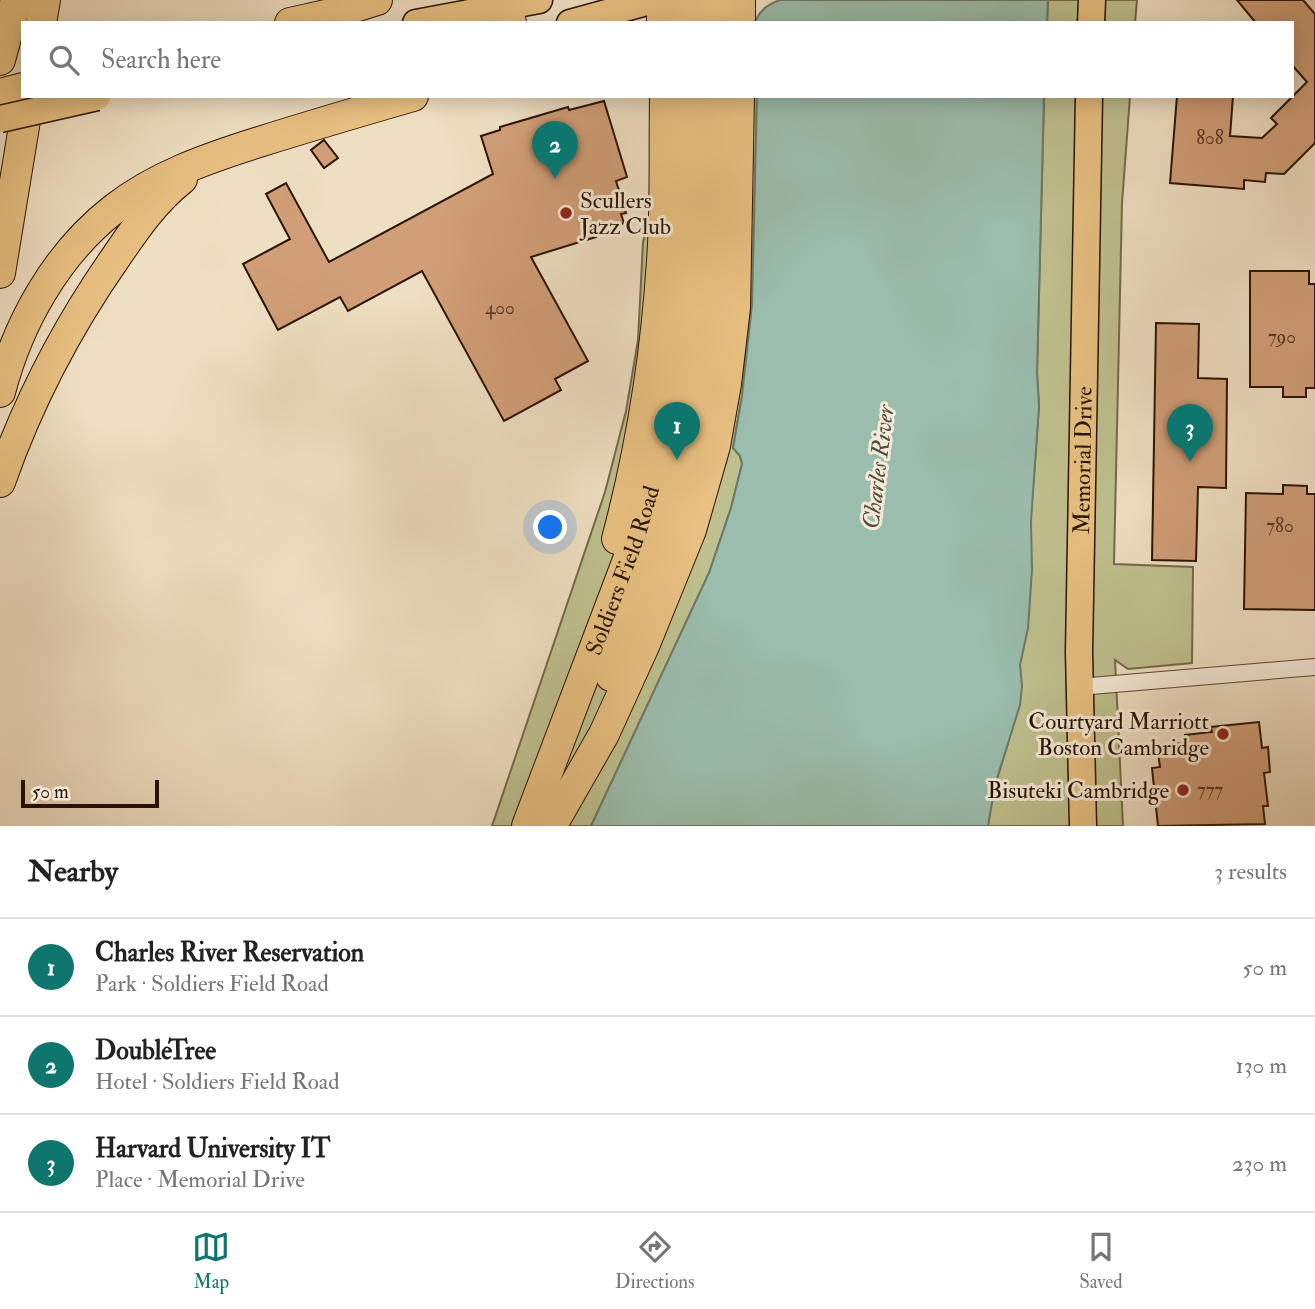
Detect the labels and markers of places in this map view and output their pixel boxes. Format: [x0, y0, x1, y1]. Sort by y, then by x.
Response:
pin: 2 [532, 121, 578, 179]
place label: Scullers Jazz Club [579, 186, 671, 241]
marker: Scullers Jazz Club [558, 205, 574, 221]
pin: 1 [654, 402, 700, 460]
pin: 3 [1167, 404, 1213, 462]
place label: Courtyard Marriott Boston Cambridge [1028, 707, 1209, 762]
marker: Courtyard Marriott Boston Cambridge [1215, 726, 1231, 742]
place label: Bisuteki Cambridge [987, 776, 1169, 805]
marker: Bisuteki Cambridge [1175, 782, 1191, 798]

